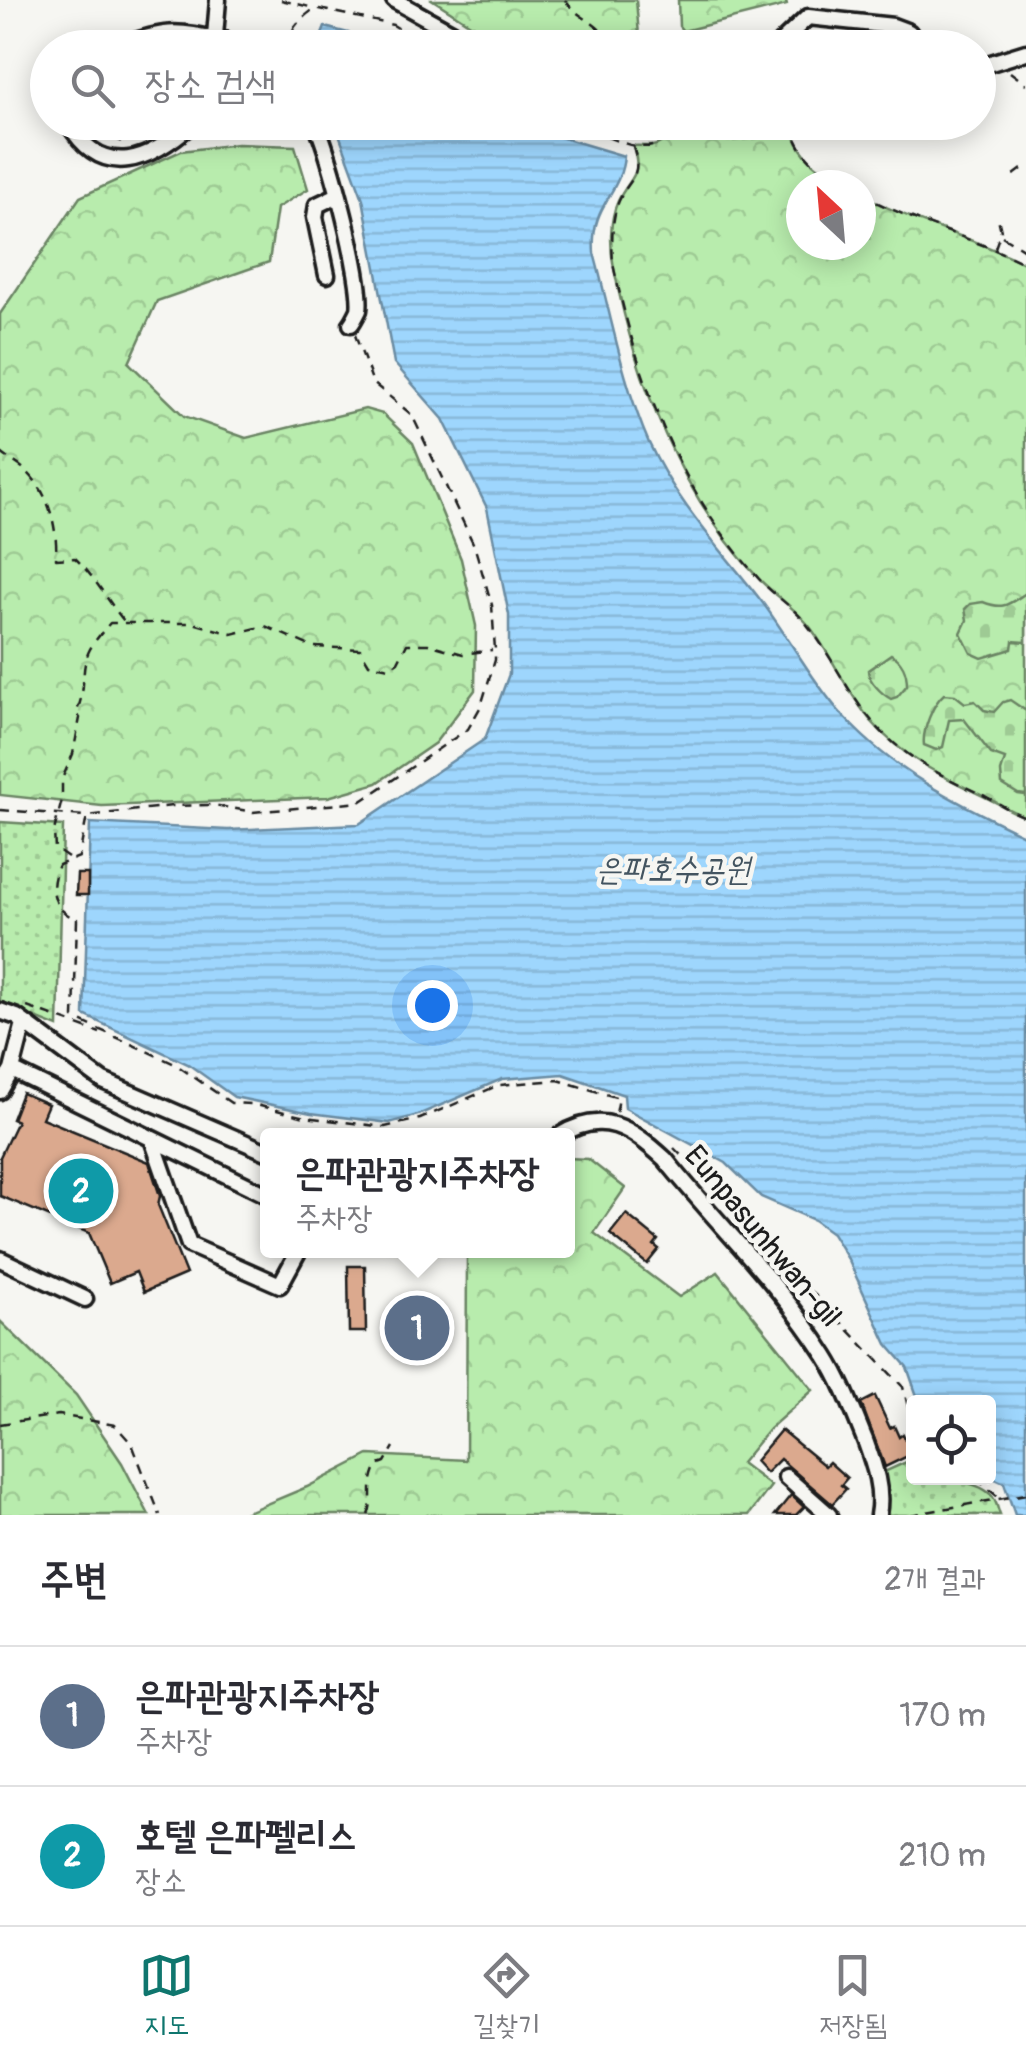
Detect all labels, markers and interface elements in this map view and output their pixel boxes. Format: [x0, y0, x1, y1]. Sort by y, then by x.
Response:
search box [30, 30, 996, 140]
icon: search [65, 58, 120, 113]
text: 장소 검색 [145, 61, 276, 109]
north arrow [786, 170, 876, 260]
water label: 은파호수공원 [596, 850, 754, 890]
your location [407, 980, 458, 1031]
popup [260, 1128, 575, 1258]
street label: Eunpasunhwan-gil [676, 1138, 849, 1335]
text: 은파관광지주차장 [295, 1149, 540, 1197]
pin: 2 [48, 1154, 114, 1228]
text: 주차장 [295, 1198, 372, 1238]
pin: 1 [384, 1290, 450, 1366]
map controls [906, 1395, 996, 1485]
button: locate [906, 1395, 996, 1485]
text: 주변 [40, 1554, 108, 1606]
text: 2개 결과 [884, 1560, 986, 1600]
text: 은파관광지주차장 [135, 1672, 380, 1720]
text: 1 [66, 1696, 79, 1736]
text: 170 m [899, 1696, 986, 1736]
text: 주차장 [135, 1721, 212, 1761]
text: 호텔 은파펠리스 [135, 1812, 357, 1860]
text: 2 [64, 1836, 81, 1876]
text: 210 m [898, 1836, 986, 1876]
text: 장소 [135, 1861, 187, 1901]
tab: 지도 [139, 1948, 194, 2044]
tab: 길찾기 [473, 1948, 540, 2044]
tab: 저장됨 [819, 1948, 887, 2044]

